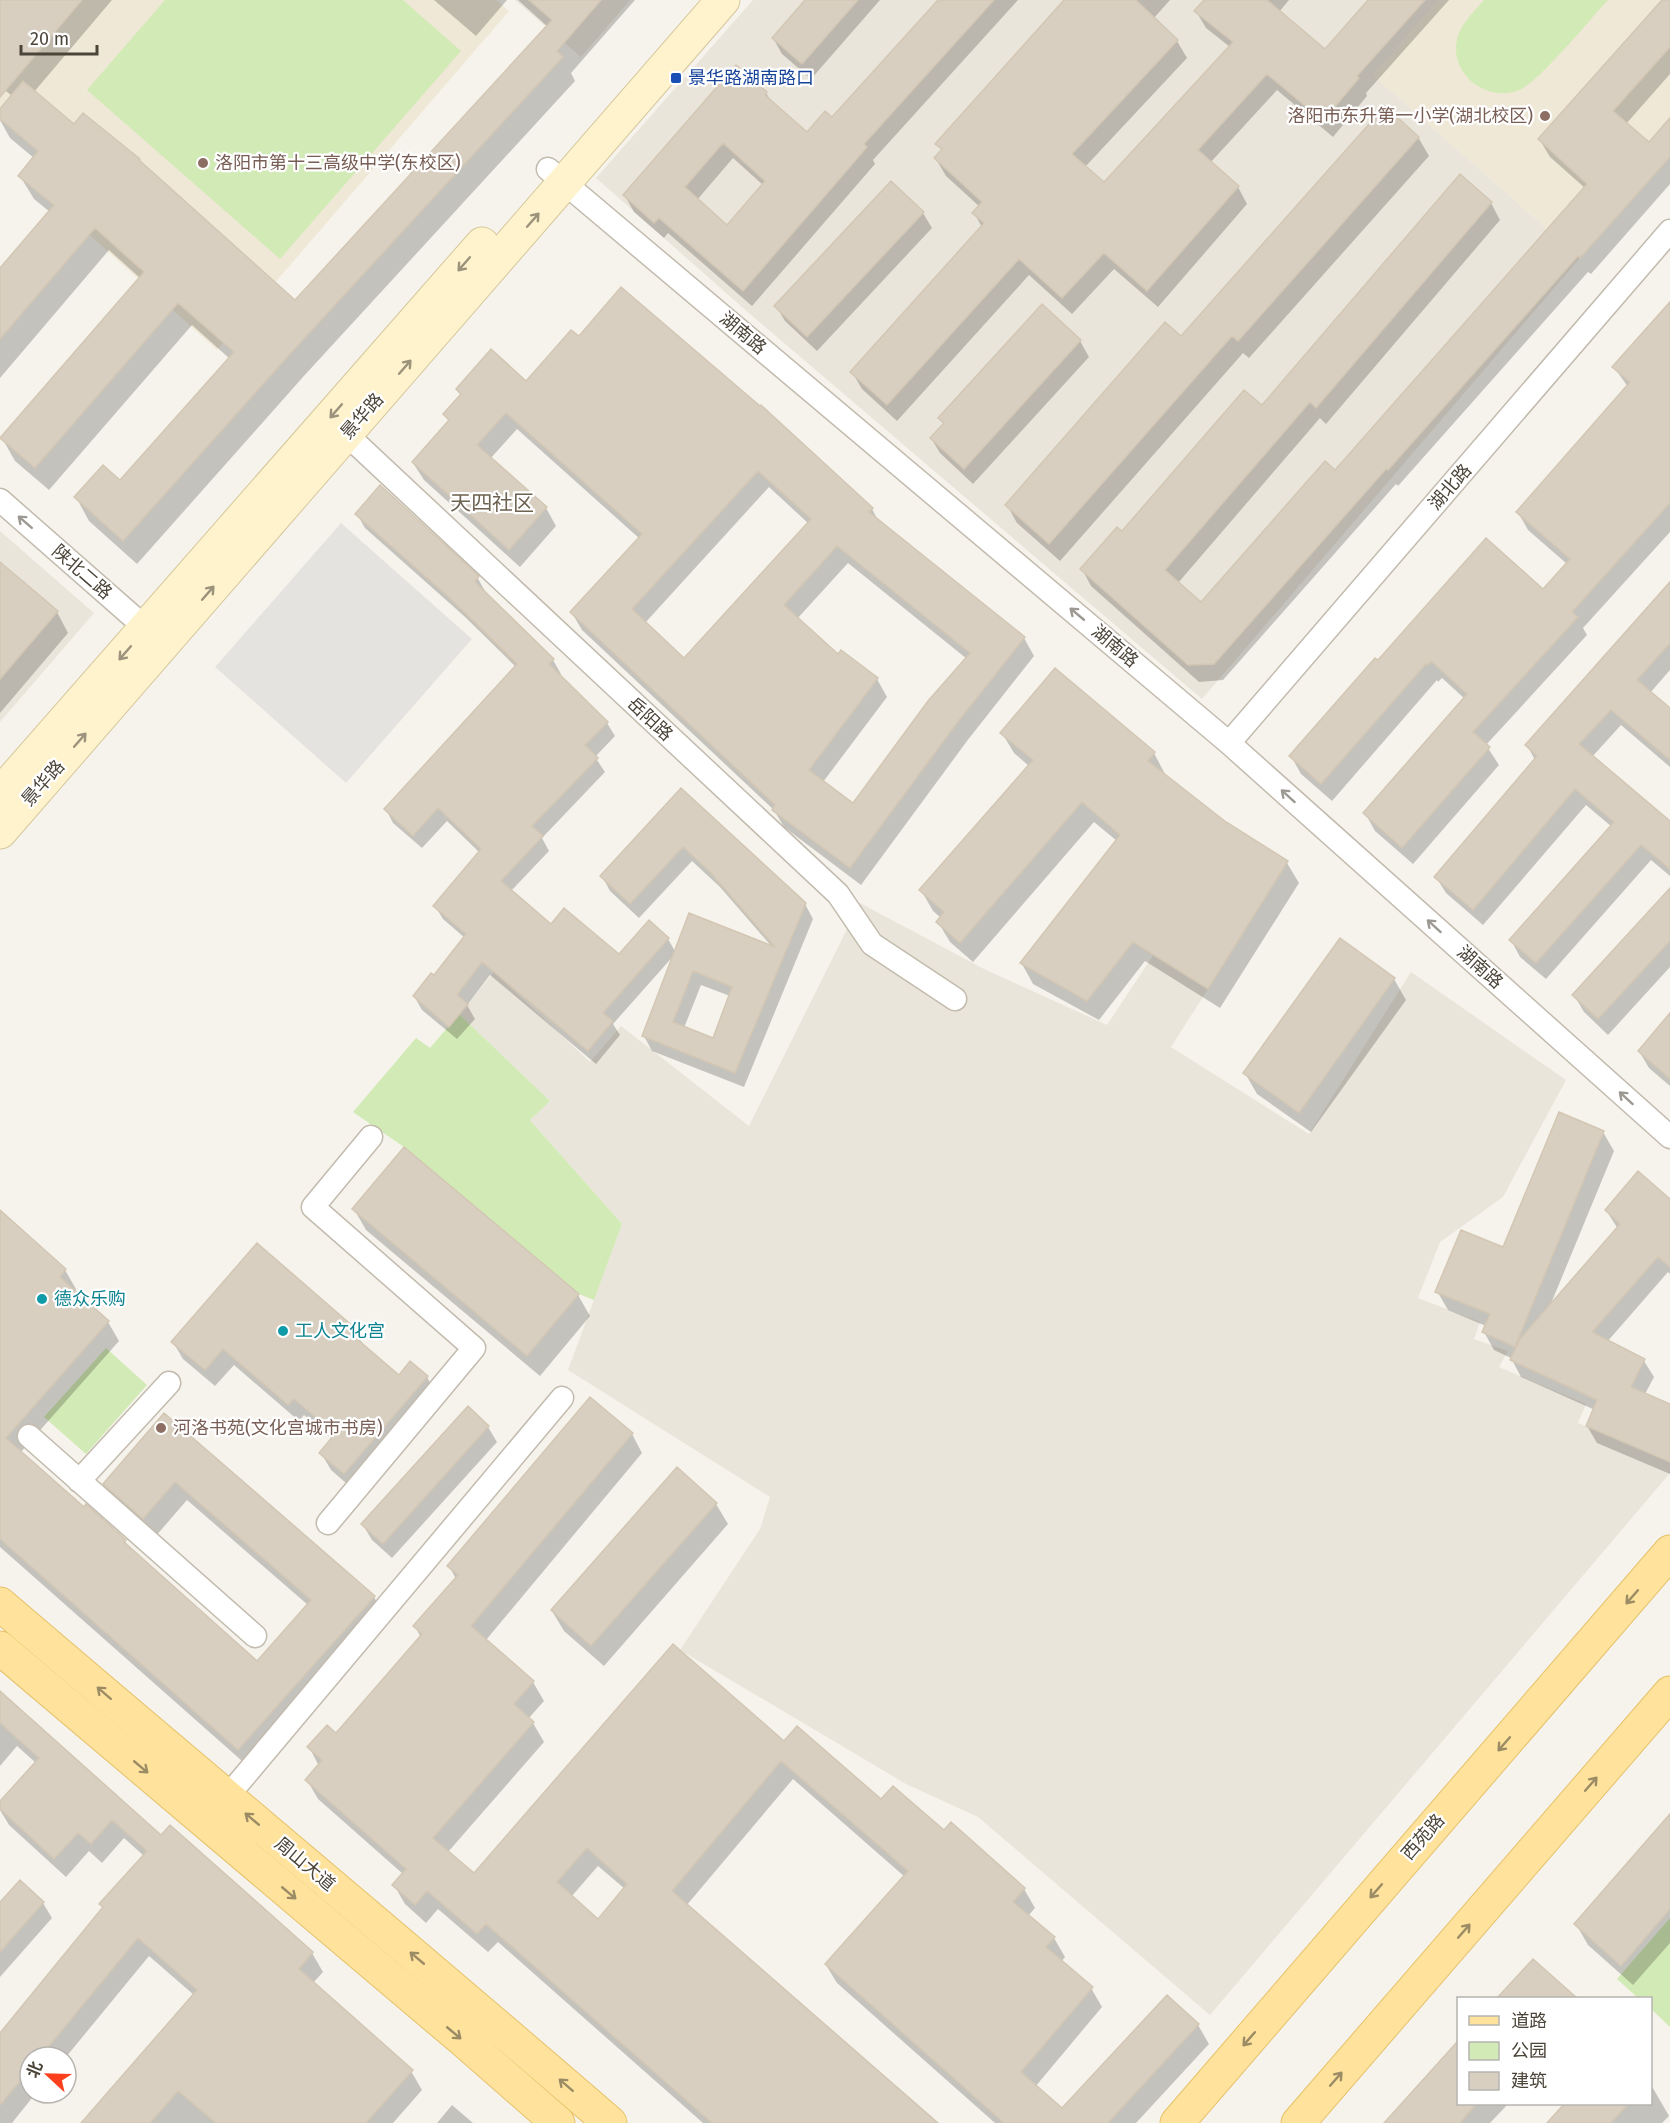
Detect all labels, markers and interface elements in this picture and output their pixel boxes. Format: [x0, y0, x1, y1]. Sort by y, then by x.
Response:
scale bar [21, 18, 98, 56]
text: 20 m [30, 28, 69, 50]
place label: 景华路湖南路口 [688, 67, 814, 89]
marker: 景华路湖南路口 [669, 71, 683, 85]
place label: 洛阳市东升第一小学(湖北校区) [1287, 105, 1533, 127]
marker: 洛阳市东升第一小学(湖北校区) [1538, 109, 1552, 123]
place label: 洛阳市第十三高级中学(东校区) [215, 152, 461, 174]
marker: 洛阳市第十三高级中学(东校区) [196, 156, 210, 170]
one-way arrow [526, 213, 540, 228]
one-way arrow [457, 256, 471, 271]
street label: 湖南路 [715, 307, 771, 359]
one-way arrow [398, 360, 412, 375]
street label: 景华路 [336, 388, 388, 444]
one-way arrow [329, 403, 343, 418]
street label: 湖北路 [1424, 459, 1476, 515]
district label: 天四社区 [450, 490, 534, 516]
one-way arrow [18, 515, 33, 529]
street label: 陕北二路 [48, 540, 116, 604]
one-way arrow [201, 586, 215, 601]
one-way arrow [1070, 607, 1085, 621]
street label: 湖南路 [1087, 620, 1143, 672]
one-way arrow [118, 645, 132, 660]
street label: 岳阳路 [623, 693, 677, 745]
one-way arrow [73, 733, 87, 748]
street label: 景华路 [17, 755, 69, 811]
one-way arrow [1281, 789, 1296, 803]
one-way arrow [1427, 919, 1442, 933]
street label: 湖南路 [1453, 941, 1507, 993]
one-way arrow [1619, 1091, 1634, 1105]
place label: 德众乐购 [54, 1288, 126, 1310]
marker: 德众乐购 [35, 1292, 49, 1306]
place label: 工人文化宫 [295, 1320, 385, 1342]
marker: 工人文化宫 [276, 1324, 290, 1338]
place label: 河洛书苑(文化宫城市书房) [173, 1417, 383, 1439]
marker: 河洛书苑(文化宫城市书房) [154, 1421, 168, 1435]
one-way arrow [1625, 1589, 1639, 1604]
one-way arrow [96, 1686, 112, 1699]
one-way arrow [1497, 1736, 1511, 1751]
one-way arrow [133, 1760, 148, 1774]
one-way arrow [1585, 1776, 1598, 1792]
street label: 西苑路 [1397, 1809, 1449, 1865]
one-way arrow [244, 1813, 260, 1826]
street label: 周山大道 [270, 1832, 340, 1896]
one-way arrow [1369, 1883, 1383, 1898]
one-way arrow [281, 1886, 296, 1900]
one-way arrow [1457, 1924, 1471, 1939]
one-way arrow [410, 1952, 426, 1965]
legend [1457, 1997, 1652, 2105]
text: 道路 [1511, 2010, 1547, 2032]
one-way arrow [446, 2026, 462, 2039]
one-way arrow [1242, 2031, 1255, 2047]
text: 公园 [1511, 2040, 1547, 2062]
north arrow [18, 2045, 78, 2105]
text: 北 [23, 2059, 46, 2081]
text: 建筑 [1511, 2070, 1547, 2092]
one-way arrow [1329, 2072, 1343, 2087]
one-way arrow [559, 2078, 574, 2092]

